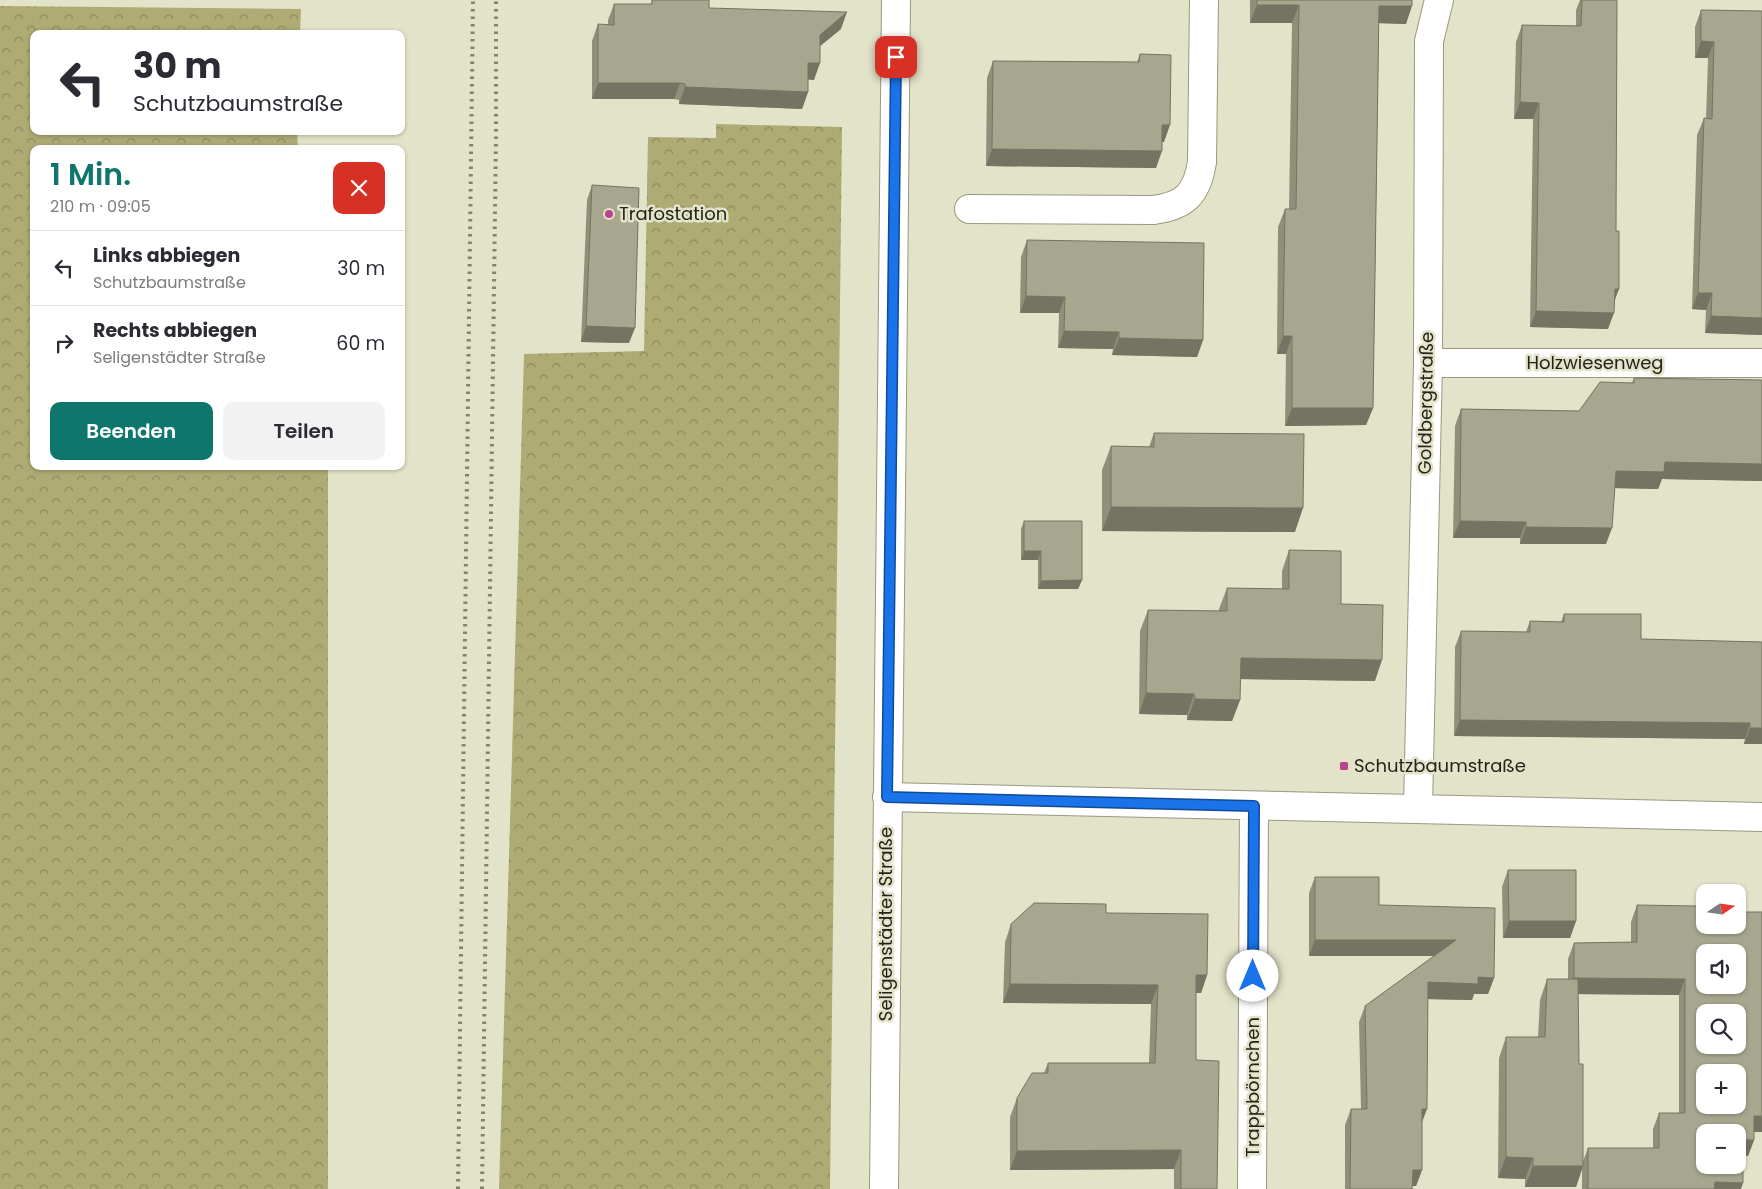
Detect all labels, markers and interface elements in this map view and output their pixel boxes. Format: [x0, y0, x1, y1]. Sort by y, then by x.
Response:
pin [875, 36, 917, 78]
text: 30 m [133, 41, 221, 90]
icon: arrive [882, 43, 910, 71]
icon: left [50, 50, 115, 115]
text: Schutzbaumstraße [133, 88, 343, 119]
text: 1 Min. [50, 153, 131, 196]
button: close [333, 162, 385, 214]
text: 210 m · 09:05 [50, 195, 151, 218]
place label: Trafostation [619, 201, 727, 226]
marker: Trafostation [603, 208, 615, 220]
text: Links abbiegen [93, 242, 240, 269]
icon: left [50, 254, 78, 282]
text: 30 m [337, 255, 385, 282]
text: Schutzbaumstraße [93, 271, 246, 294]
text: Rechts abbiegen [93, 317, 257, 344]
icon: right [50, 329, 78, 357]
text: 60 m [336, 330, 385, 357]
street label: Goldbergstraße [1412, 331, 1439, 474]
text: Seligenstädter Straße [93, 346, 266, 369]
street label: Holzwiesenweg [1526, 350, 1664, 375]
button: Beenden [50, 402, 213, 460]
button: Teilen [223, 402, 385, 460]
place label: Schutzbaumstraße [1354, 753, 1526, 778]
marker: Schutzbaumstraße [1338, 760, 1350, 772]
street label: Seligenstädter Straße [873, 827, 898, 1021]
north arrow [1696, 884, 1746, 934]
map controls [1696, 884, 1746, 1174]
button: sound [1696, 944, 1746, 994]
position arrow [1226, 949, 1278, 1001]
button: search [1696, 1004, 1746, 1054]
street label: Trappbörnchen [1240, 1017, 1265, 1157]
button: + [1696, 1064, 1746, 1114]
button: − [1696, 1124, 1746, 1174]

